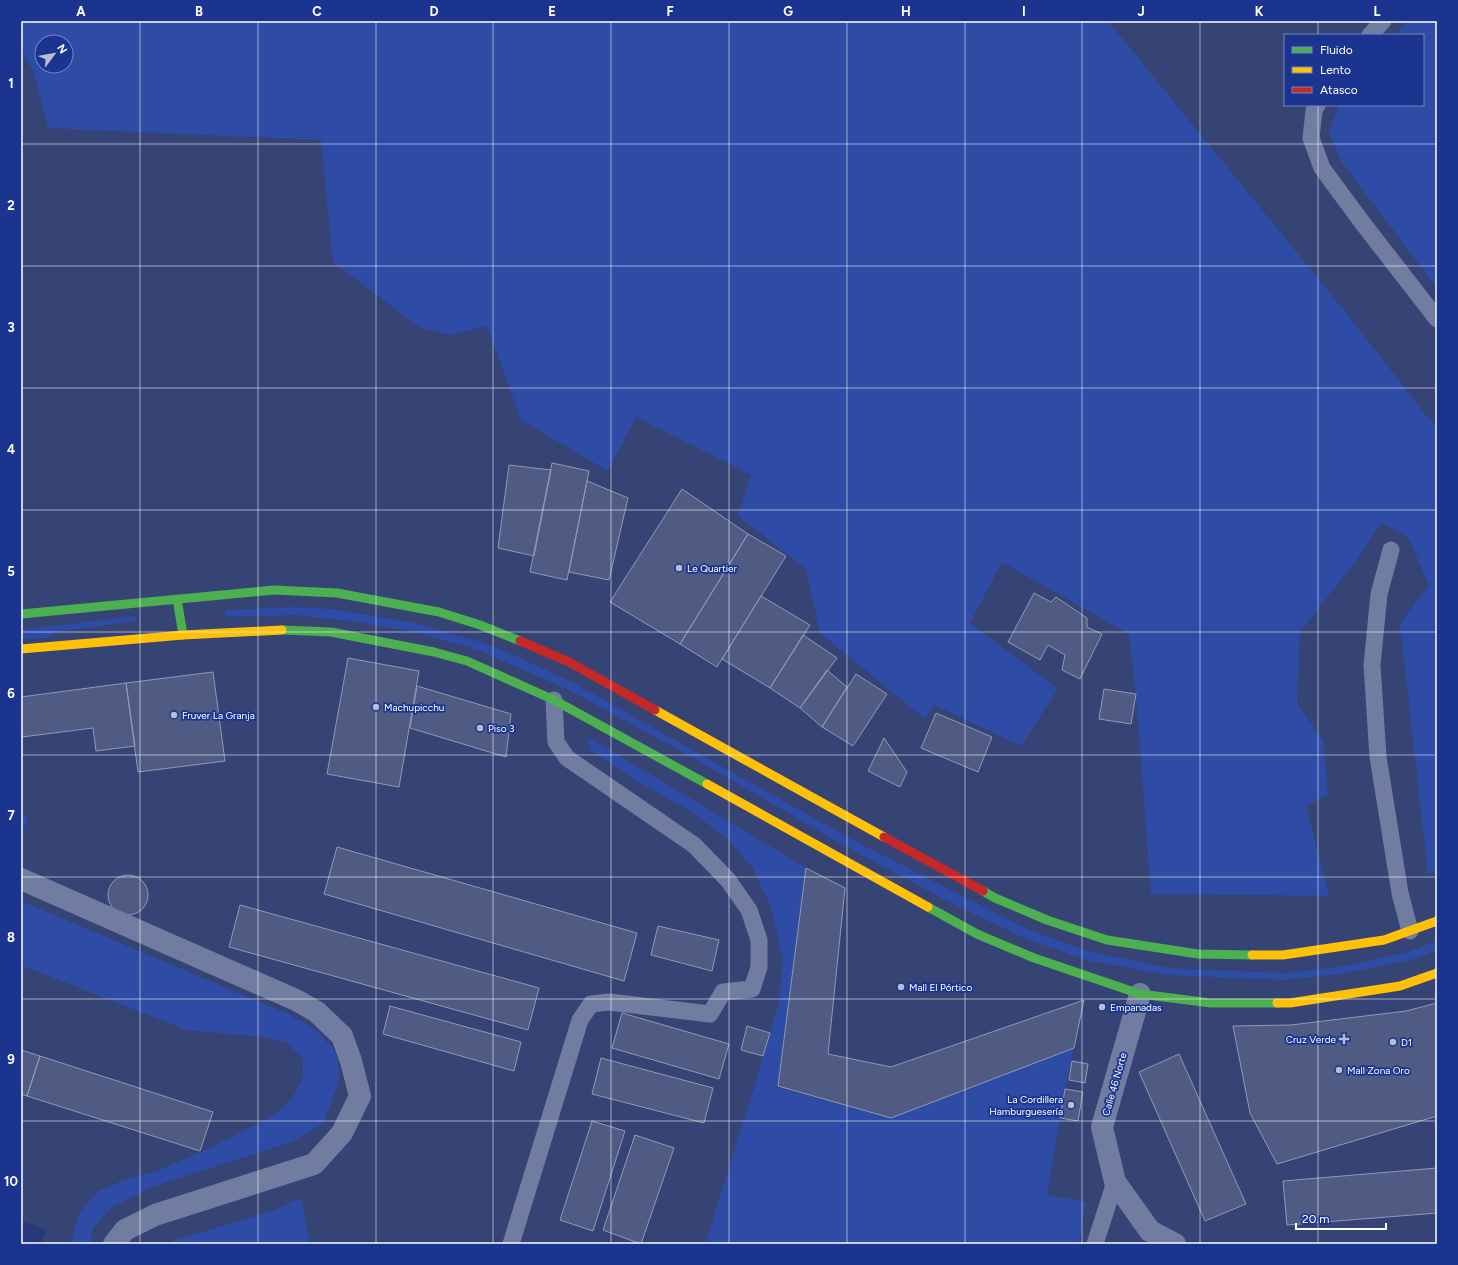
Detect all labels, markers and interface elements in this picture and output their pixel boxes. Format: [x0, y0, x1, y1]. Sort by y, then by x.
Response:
text: A [76, 4, 86, 19]
text: B [195, 4, 203, 19]
text: C [312, 4, 322, 19]
text: D [429, 4, 439, 19]
text: E [548, 4, 556, 19]
text: F [666, 4, 674, 19]
text: G [783, 4, 793, 19]
text: H [901, 4, 911, 19]
text: I [1022, 4, 1026, 19]
text: J [1137, 4, 1145, 19]
text: K [1255, 4, 1264, 19]
text: L [1374, 4, 1381, 19]
north arrow [34, 34, 74, 74]
legend [1284, 34, 1424, 106]
text: N [54, 42, 70, 56]
text: Fluido [1320, 43, 1353, 57]
text: Lento [1320, 63, 1351, 77]
text: 1 [8, 76, 14, 91]
text: Atasco [1320, 83, 1358, 97]
text: 2 [7, 198, 15, 213]
text: 3 [7, 320, 15, 335]
text: 4 [7, 442, 15, 457]
place label: Le Quartier [687, 562, 738, 575]
marker: Le Quartier [674, 563, 684, 573]
text: 5 [7, 564, 15, 579]
text: 6 [7, 686, 15, 701]
place label: Machupicchu [384, 701, 444, 714]
marker: Machupicchu [371, 702, 381, 712]
place label: Fruver La Granja [182, 709, 255, 722]
marker: Fruver La Granja [169, 710, 179, 720]
place label: Piso 3 [488, 722, 514, 735]
marker: Piso 3 [475, 723, 485, 733]
text: 7 [7, 808, 15, 823]
text: 8 [7, 930, 15, 945]
place label: Mall El Pórtico [909, 981, 972, 994]
marker: Mall El Pórtico [896, 982, 906, 992]
place label: Empanadas [1110, 1001, 1162, 1014]
marker: Empanadas [1097, 1002, 1107, 1012]
place label: Cruz Verde [1286, 1033, 1337, 1046]
marker: Cruz Verde [1339, 1034, 1349, 1044]
place label: D1 [1401, 1036, 1412, 1049]
marker: D1 [1388, 1037, 1398, 1047]
street label: Calle 46 Norte [1099, 1051, 1130, 1117]
text: 9 [7, 1052, 15, 1067]
place label: Mall Zona Oro [1347, 1064, 1410, 1077]
marker: Mall Zona Oro [1334, 1065, 1344, 1075]
place label: La Cordillera Hamburguesería [989, 1093, 1063, 1118]
marker: La Cordillera Hamburguesería [1066, 1100, 1076, 1110]
text: 10 [4, 1174, 18, 1189]
scale bar [1296, 1205, 1386, 1231]
text: 20 m [1302, 1212, 1330, 1226]

